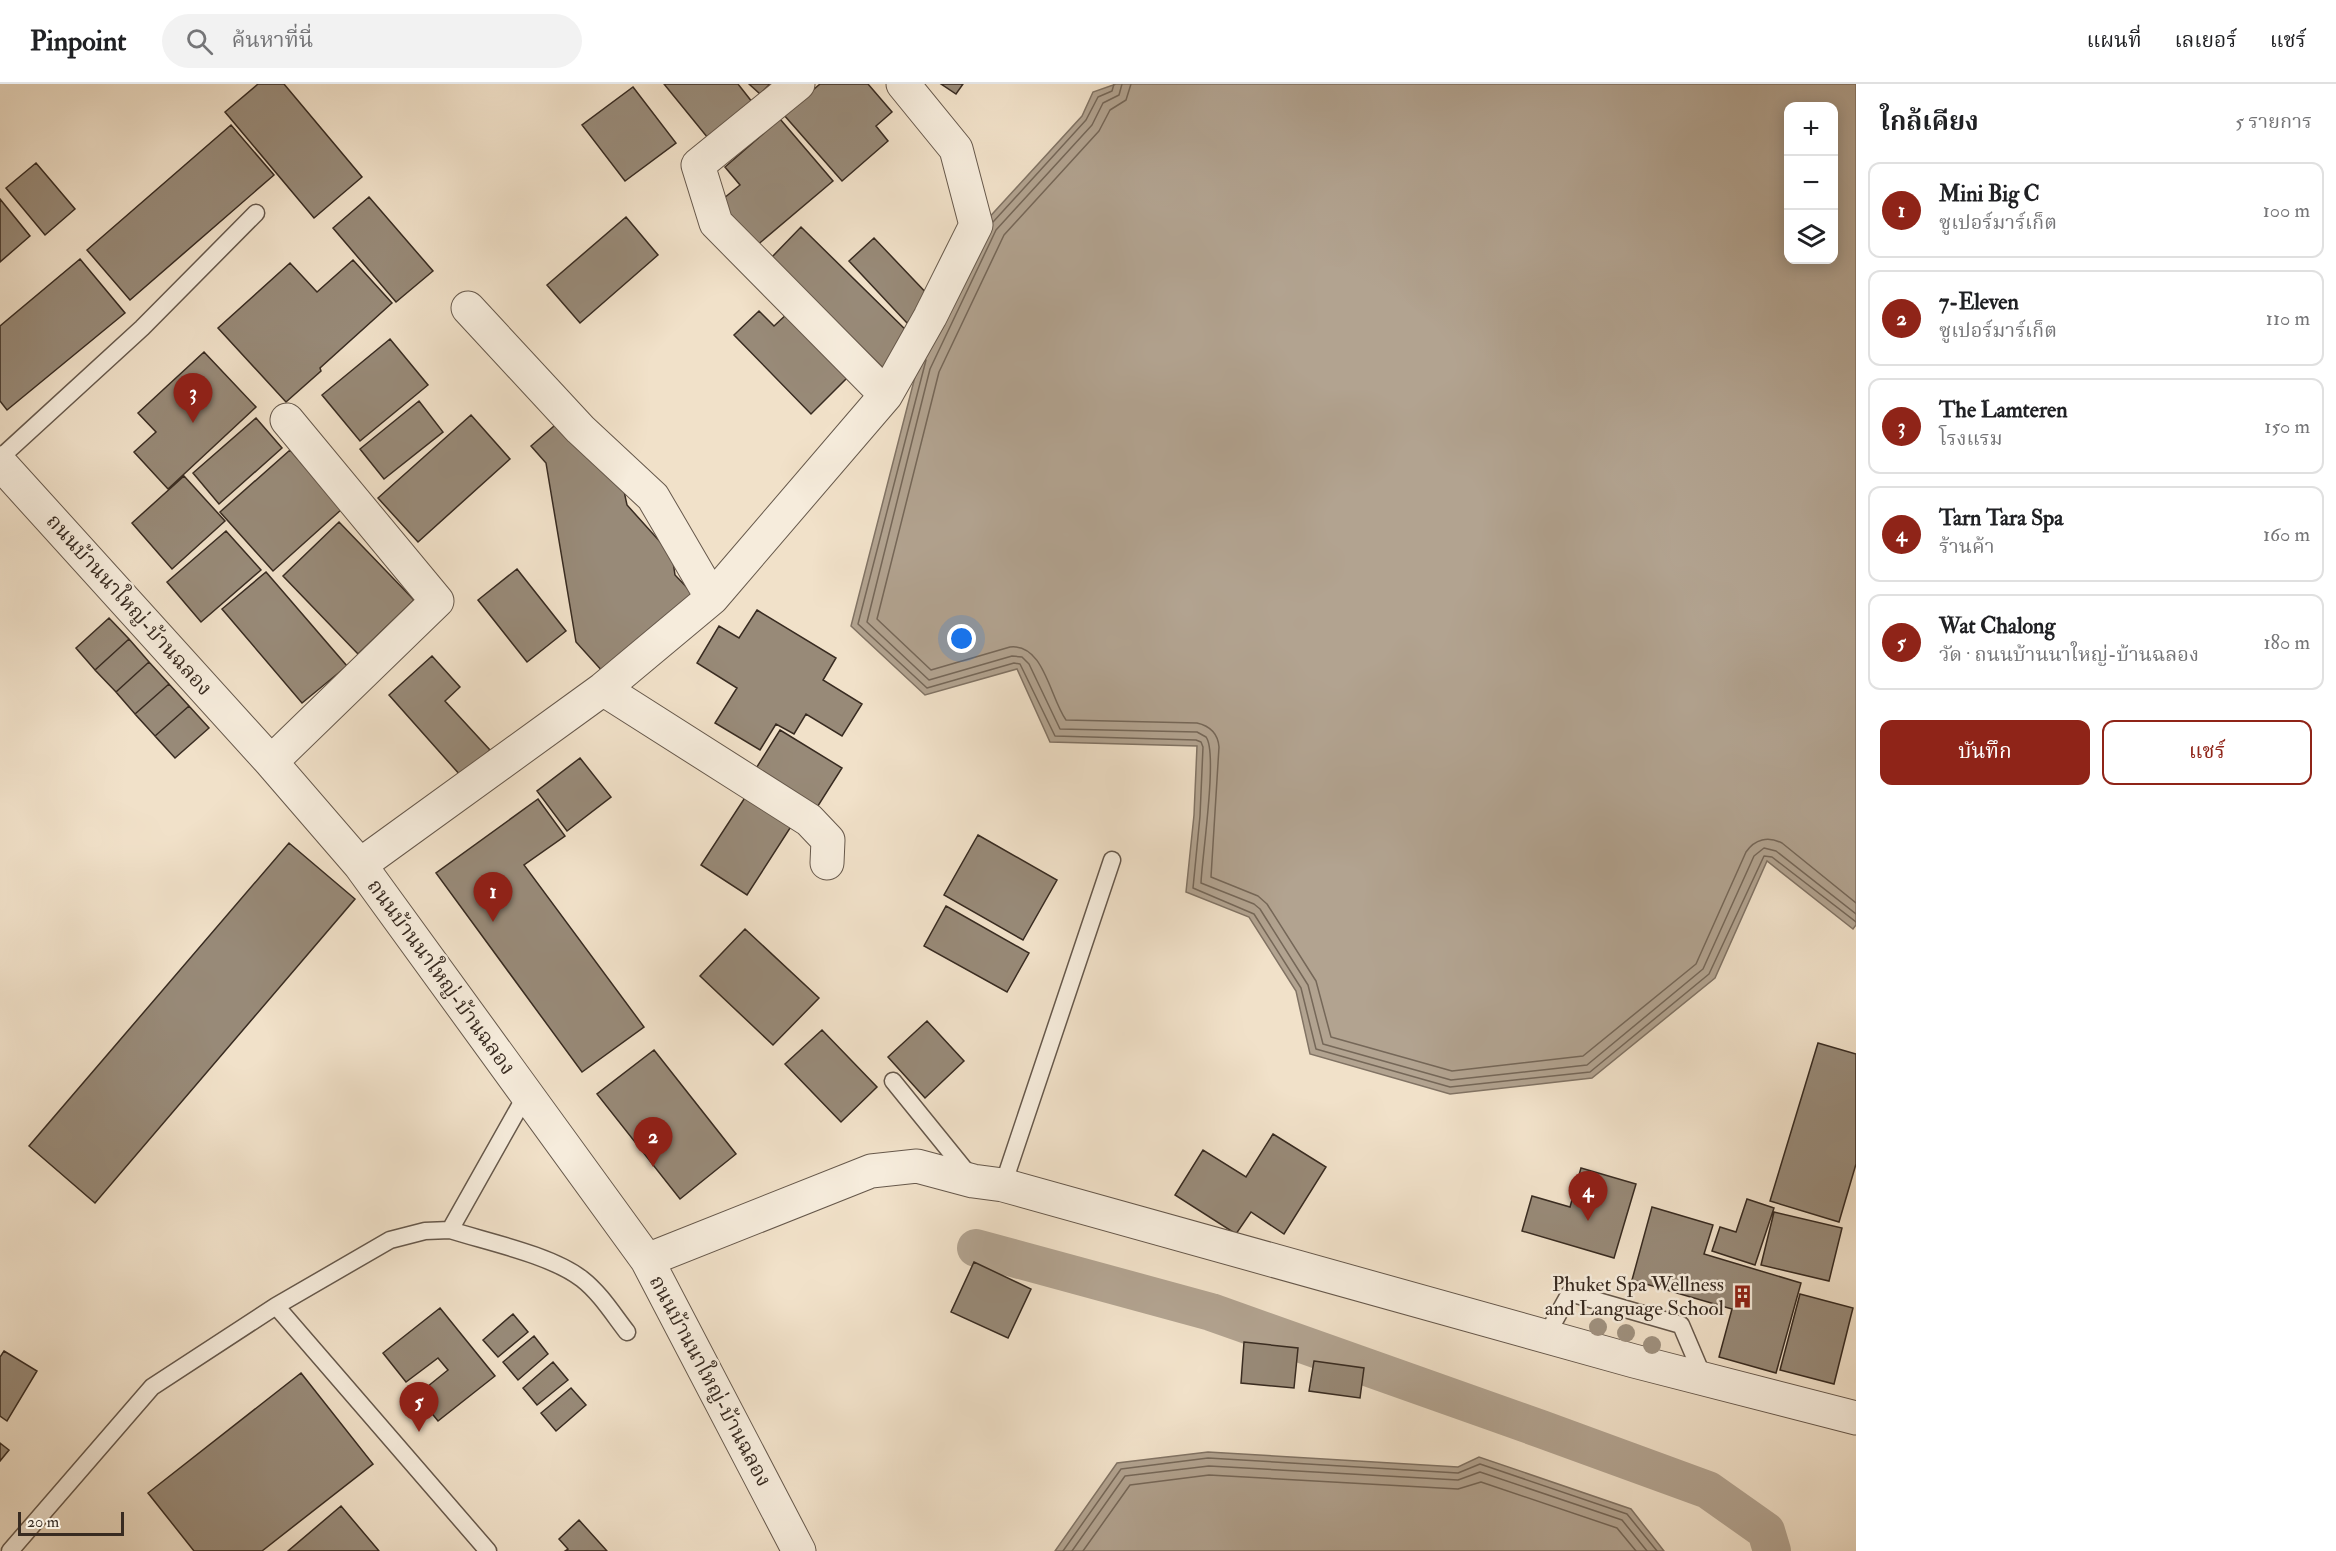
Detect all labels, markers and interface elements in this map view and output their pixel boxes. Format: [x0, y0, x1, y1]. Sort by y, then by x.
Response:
search box [162, 14, 582, 68]
text: Pinpoint [30, 24, 126, 59]
icon: search [183, 25, 216, 58]
text: ค้นหาที่นี่ [231, 26, 313, 54]
text: แผนที่ [2087, 27, 2142, 54]
text: เลเยอร์ [2175, 27, 2237, 54]
text: แชร์ [2270, 27, 2306, 54]
map controls [1784, 102, 1838, 264]
button: + [1784, 102, 1838, 156]
text: ใกล้เคียง [1880, 106, 1979, 138]
text: 5 รายการ [2235, 109, 2312, 134]
button: − [1784, 156, 1838, 210]
text: Mini Big C [1939, 180, 2040, 208]
text: 1 [1898, 198, 1905, 223]
text: 100 m [2263, 198, 2310, 223]
button: layers [1784, 210, 1838, 264]
text: ซูเปอร์มาร์เก็ต [1939, 210, 2057, 235]
text: 7-Eleven [1939, 288, 2019, 316]
text: 2 [1896, 306, 1907, 331]
text: 110 m [2266, 306, 2310, 331]
text: ซูเปอร์มาร์เก็ต [1939, 318, 2057, 343]
pin: 3 [174, 374, 212, 423]
text: The Lamteren [1939, 396, 2068, 424]
text: 3 [1898, 414, 1905, 439]
text: 150 m [2264, 414, 2310, 439]
text: โรงแรม [1939, 426, 2003, 451]
text: Tarn Tara Spa [1939, 504, 2063, 532]
street label: ถนนบ้านนาใหญ่-บ้านฉลอง [40, 507, 219, 702]
text: 4 [1896, 522, 1907, 547]
text: 160 m [2263, 522, 2310, 547]
text: ร้านค้า [1939, 534, 1994, 559]
text: Wat Chalong [1939, 612, 2055, 640]
your location [947, 624, 976, 653]
text: 5 [1897, 630, 1906, 655]
text: 180 m [2263, 630, 2310, 655]
text: วัด · ถนนบ้านนาใหญ่-บ้านฉลอง [1939, 642, 2199, 667]
button: บันทึก [1880, 720, 2090, 785]
button: แชร์ [2102, 720, 2312, 785]
pin: 1 [474, 872, 512, 922]
street label: ถนนบ้านนาใหญ่-บ้านฉลอง [361, 873, 523, 1080]
pin: 2 [634, 1118, 672, 1167]
pin: 4 [1568, 1172, 1608, 1221]
street label: ถนนบ้านนาใหญ่-บ้านฉลอง [643, 1270, 779, 1491]
place label: Phuket Spa Wellness and Language School [1545, 1271, 1725, 1322]
building icon: Phuket Spa Wellness and Language School [1729, 1283, 1755, 1309]
pin: 5 [400, 1382, 438, 1432]
scale bar [18, 1509, 124, 1536]
text: 20 m [27, 1512, 59, 1532]

